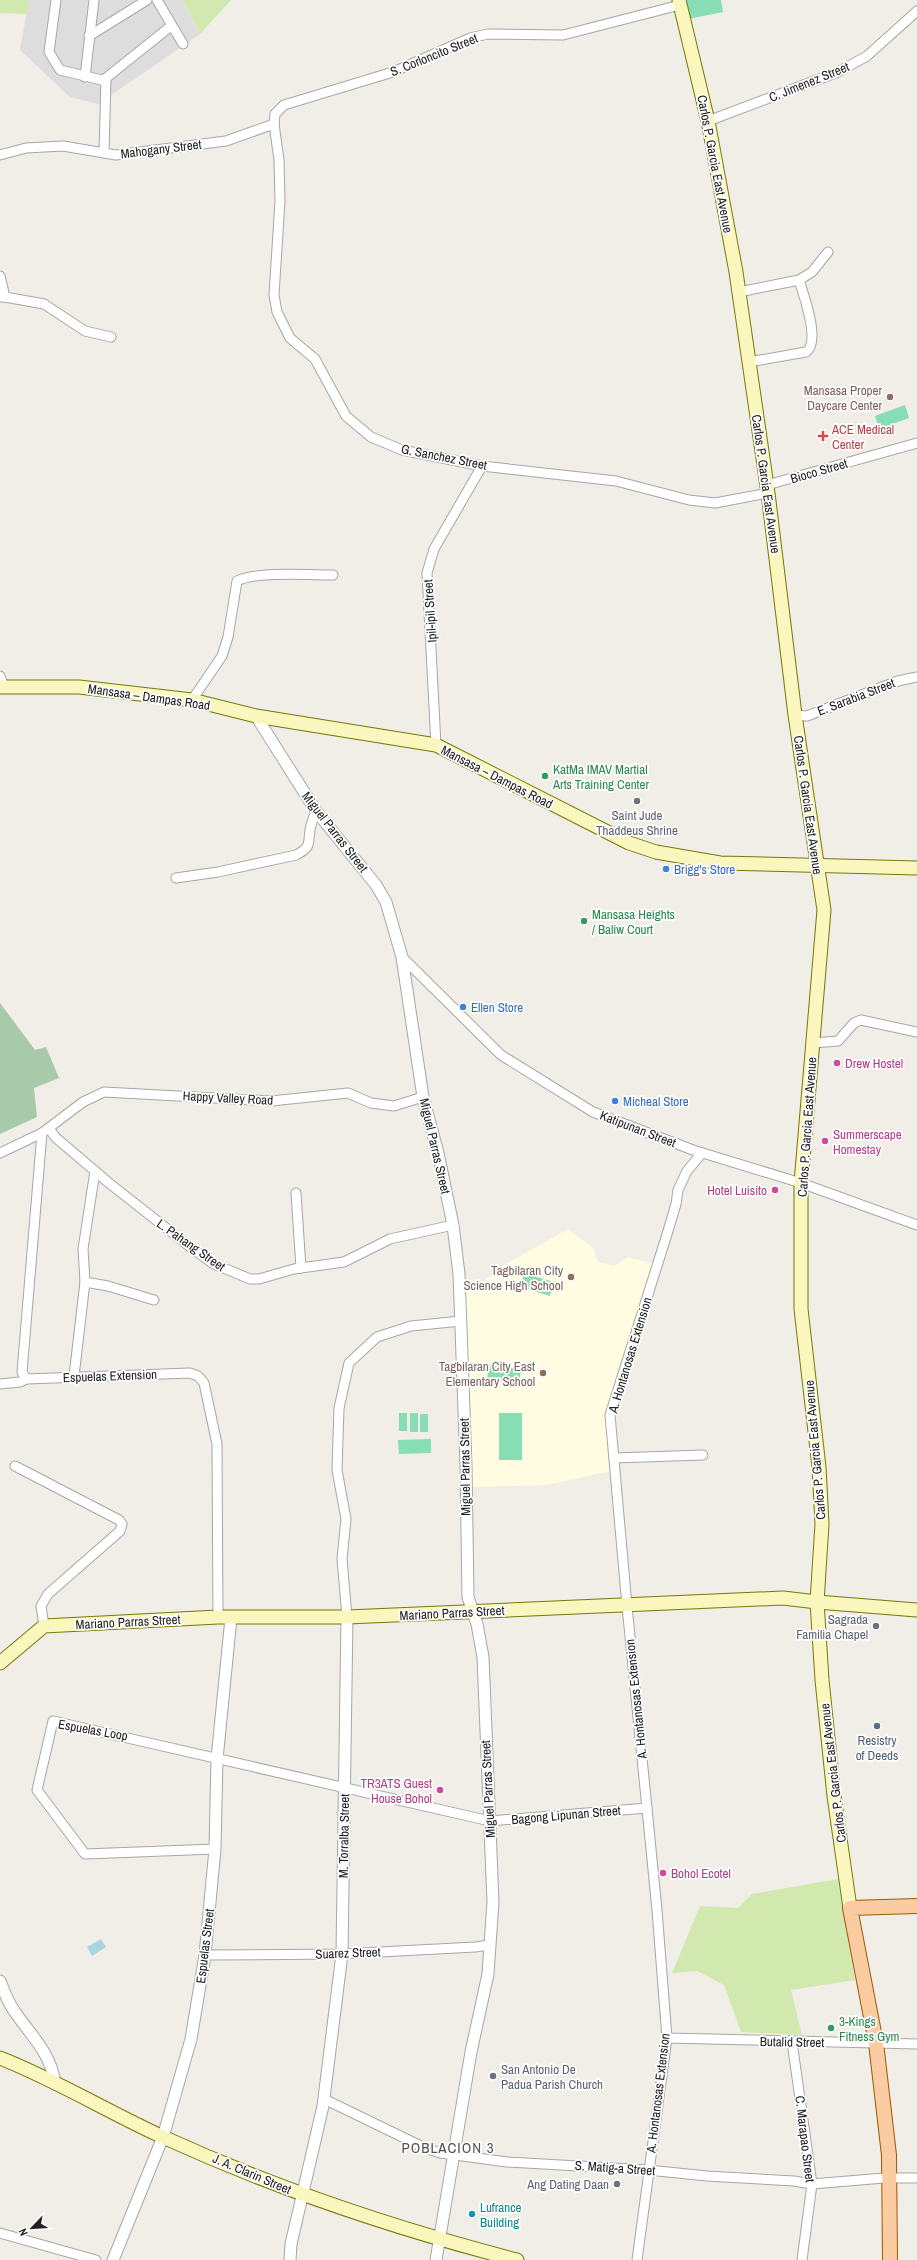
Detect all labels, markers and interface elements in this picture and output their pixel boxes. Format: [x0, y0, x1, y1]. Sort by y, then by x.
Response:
street label: S. Corloncito Street [388, 30, 480, 80]
street label: C. Jimenez Street [766, 58, 852, 106]
street label: Carlos P. Garcia East Avenue [693, 94, 737, 234]
street label: Mahogany Street [120, 136, 202, 162]
place label: Mansasa Proper Daycare Center [804, 382, 882, 414]
marker: Mansasa Proper Daycare Center [885, 392, 895, 402]
street label: Carlos P. Garcia East Avenue [748, 413, 784, 555]
place label: ACE Medical Center [831, 421, 894, 453]
marker: ACE Medical Center [817, 430, 829, 442]
street label: G. Sanchez Street [400, 440, 488, 474]
street label: Bioco Street [788, 455, 850, 487]
street label: Ipil-ipil Street [419, 579, 441, 643]
street label: E. Sarabia Street [815, 674, 897, 720]
street label: Mansasa – Dampas Road [87, 680, 211, 714]
street label: Carlos P. Garcia East Avenue [790, 734, 826, 876]
street label: Mansasa – Dampas Road [438, 741, 556, 813]
place label: KatMa IMAV Martial Arts Training Center [552, 761, 649, 793]
marker: KatMa IMAV Martial Arts Training Center [540, 771, 550, 781]
street label: Miguel Parras Street [298, 788, 372, 876]
marker: Saint Jude Thaddeus Shrine [632, 796, 642, 806]
place label: Saint Jude Thaddeus Shrine [596, 807, 678, 839]
place label: Brigg's Store [674, 861, 735, 878]
marker: Brigg's Store [661, 864, 671, 874]
place label: Mansasa Heights / Baliw Court [592, 906, 675, 938]
marker: Mansasa Heights / Baliw Court [579, 916, 589, 926]
place label: Ellen Store [471, 999, 523, 1016]
marker: Ellen Store [458, 1002, 468, 1012]
place label: Drew Hostel [845, 1055, 903, 1072]
street label: Carlos P. Garcia East Avenue [794, 1056, 820, 1197]
marker: Drew Hostel [832, 1058, 842, 1068]
street label: Happy Valley Road [182, 1087, 274, 1109]
place label: Micheal Store [623, 1093, 689, 1110]
street label: Miguel Parras Street [416, 1096, 454, 1196]
marker: Micheal Store [610, 1096, 620, 1106]
street label: Katipunan Street [598, 1107, 678, 1151]
place label: Summerscape Homestay [833, 1126, 902, 1158]
marker: Summerscape Homestay [820, 1136, 830, 1146]
place label: Hotel Luisito [707, 1182, 767, 1199]
marker: Hotel Luisito [770, 1185, 780, 1195]
street label: L. Pahang Street [153, 1215, 229, 1275]
place label: Tagbilaran City Science High School [463, 1262, 564, 1294]
marker: Tagbilaran City Science High School [566, 1272, 576, 1282]
street label: A. Hontanosas Extension [604, 1295, 656, 1416]
place label: Tagbilaran City East Elementary School [439, 1358, 535, 1390]
street label: Espuelas Extension [63, 1366, 157, 1386]
marker: Tagbilaran City East Elementary School [538, 1368, 548, 1378]
street label: Carlos P. Garcia East Avenue [800, 1379, 830, 1521]
street label: Miguel Parras Street [456, 1418, 474, 1516]
street label: Mariano Parras Street [399, 1602, 505, 1624]
street label: Mariano Parras Street [75, 1611, 181, 1633]
place label: Sagrada Familia Chapel [796, 1611, 868, 1643]
marker: Sagrada Familia Chapel [871, 1621, 881, 1631]
street label: A. Hontanosas Extension [621, 1638, 651, 1761]
street label: Carlos P. Garcia East Avenue [816, 1702, 850, 1844]
street label: Espuelas Loop [57, 1716, 129, 1745]
marker: Resistry of Deeds [872, 1721, 882, 1731]
place label: Resistry of Deeds [856, 1732, 898, 1764]
street label: Miguel Parras Street [477, 1740, 499, 1838]
place label: TR3ATS Guest House Bohol [360, 1775, 432, 1807]
marker: TR3ATS Guest House Bohol [435, 1785, 445, 1795]
street label: M. Torralba Street [335, 1794, 353, 1878]
street label: Bagong Lipunan Street [511, 1802, 621, 1828]
place label: Bohol Ecotel [671, 1865, 731, 1882]
marker: Bohol Ecotel [658, 1868, 668, 1878]
street label: Espuelas Street [192, 1908, 218, 1984]
street label: Suarez Street [315, 1943, 381, 1963]
place label: 3-Kings Fitness Gym [839, 2013, 900, 2045]
marker: 3-Kings Fitness Gym [826, 2023, 836, 2033]
street label: A. Hontanosas Extension [642, 2032, 674, 2155]
street label: Butalid Street [760, 2033, 824, 2051]
place label: San Antonio De Padua Parish Church [501, 2061, 603, 2093]
marker: San Antonio De Padua Parish Church [488, 2071, 498, 2081]
street label: C. Marapao Street [791, 2095, 819, 2183]
district label: POBLACION 3 [401, 2137, 495, 2158]
street label: J. A. Clarin Street [210, 2150, 294, 2198]
street label: S. Matig-a Street [574, 2157, 656, 2179]
place label: Ang Dating Daan [526, 2176, 609, 2193]
marker: Ang Dating Daan [612, 2179, 622, 2189]
place label: Lufrance Building [480, 2199, 522, 2231]
north arrow [12, 2208, 52, 2248]
marker: Lufrance Building [467, 2209, 477, 2219]
text: N [15, 2226, 31, 2238]

